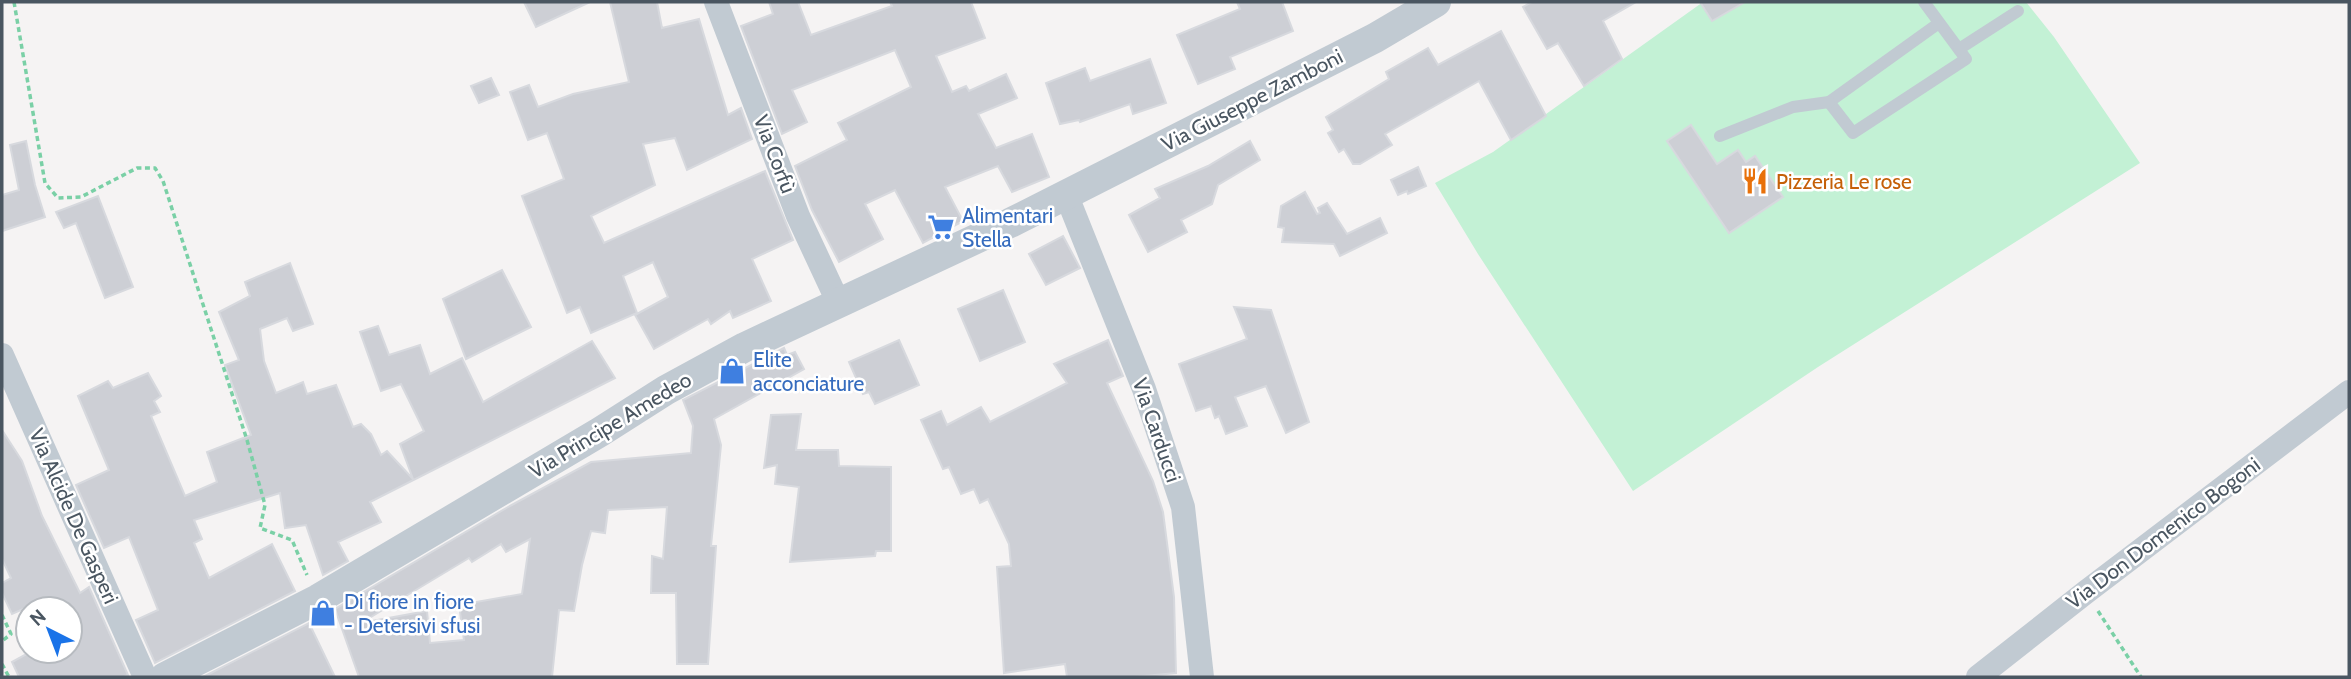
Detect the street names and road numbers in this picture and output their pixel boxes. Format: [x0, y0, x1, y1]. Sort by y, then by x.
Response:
street label: Via Giuseppe Zamboni [1157, 43, 1347, 157]
street label: Via Corfù [749, 111, 801, 197]
street label: Via Principe Amedeo [524, 367, 696, 483]
street label: Via Carducci [1128, 375, 1186, 485]
street label: Via Alcide De Gasperi [24, 425, 124, 607]
street label: Via Don Domenico Bogoni [2061, 452, 2265, 614]

